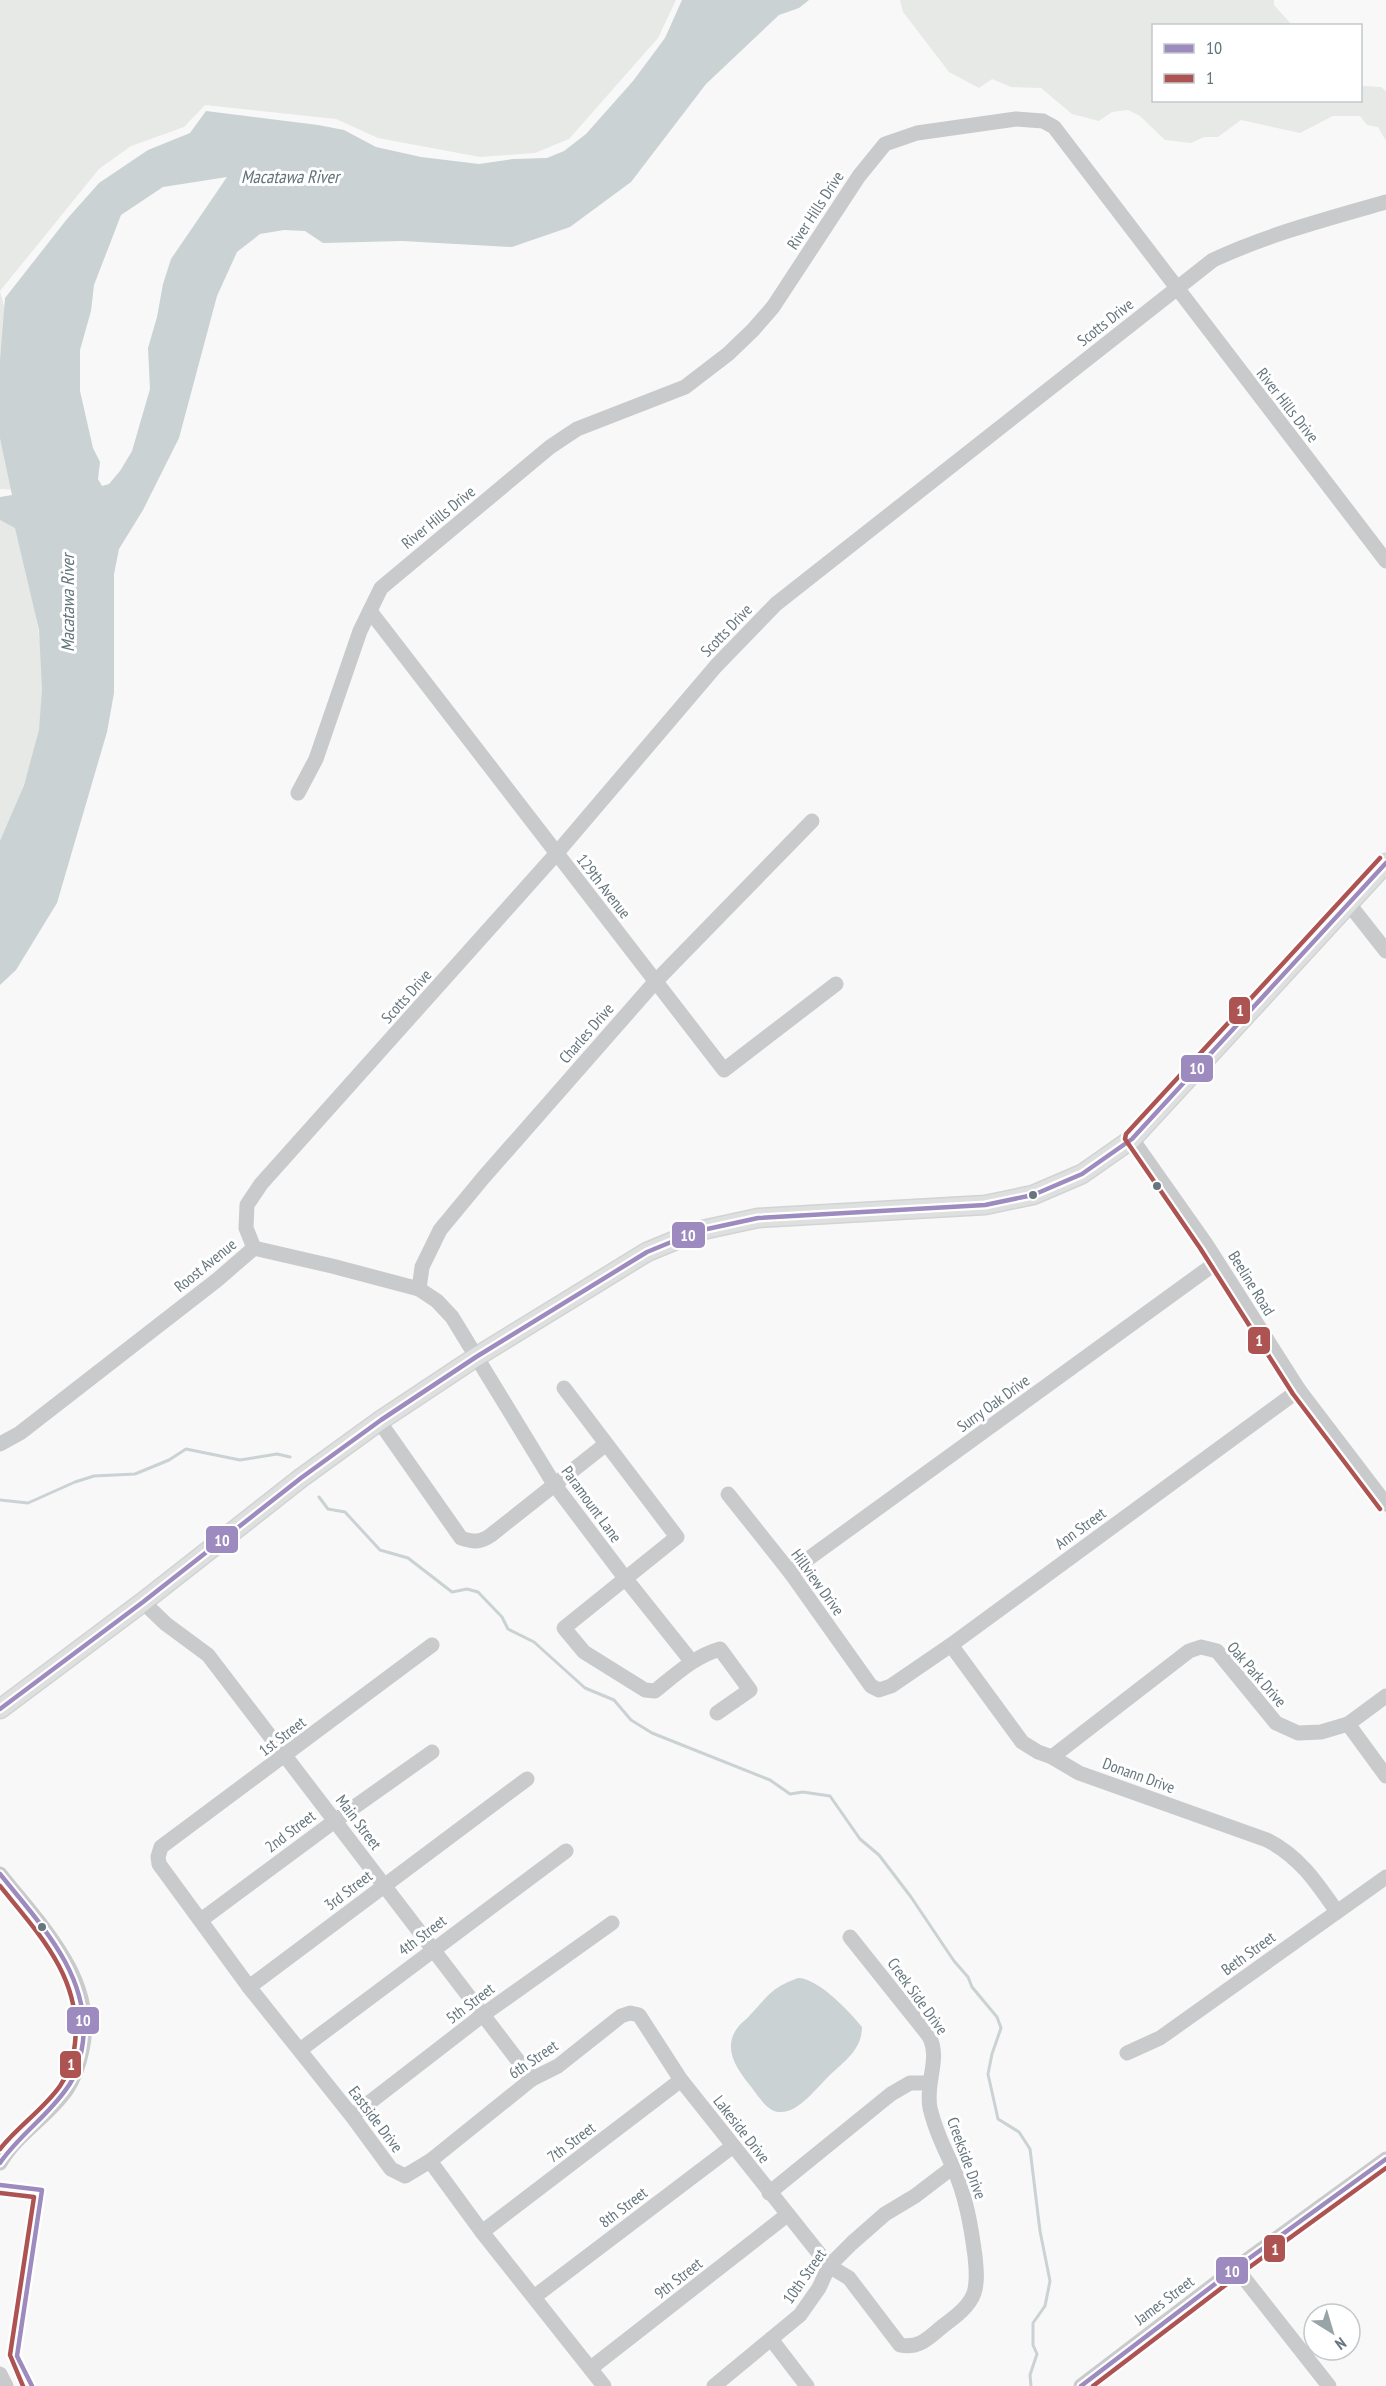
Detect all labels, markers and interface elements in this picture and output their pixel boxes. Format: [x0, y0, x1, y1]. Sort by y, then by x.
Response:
legend [1152, 24, 1362, 102]
text: 10 [1206, 36, 1222, 59]
text: 1 [1206, 66, 1214, 89]
water label: Macatawa River [241, 165, 342, 188]
street label: River Hills Drive [782, 167, 848, 253]
street label: Scotts Drive [1073, 294, 1137, 350]
street label: River Hills Drive [1253, 364, 1323, 446]
street label: River Hills Drive [397, 481, 479, 553]
water label: Macatawa River [56, 551, 79, 652]
street label: Scotts Drive [696, 599, 756, 661]
street label: 129th Avenue [573, 850, 635, 922]
street label: Scotts Drive [377, 965, 435, 1027]
line badge: 1 [1228, 996, 1251, 1025]
street label: Charles Drive [554, 999, 618, 1067]
text: 1 [1236, 1000, 1244, 1020]
line badge: 10 [1180, 1054, 1214, 1083]
text: 10 [1189, 1058, 1205, 1078]
unlabelled marker [1151, 1180, 1163, 1192]
unlabelled marker [1027, 1189, 1039, 1201]
line badge: 10 [671, 1221, 706, 1249]
text: 10 [680, 1225, 696, 1245]
street label: Roost Avenue [170, 1234, 240, 1296]
street label: Beeline Road [1224, 1247, 1280, 1319]
line badge: 1 [1247, 1326, 1271, 1355]
text: 1 [1255, 1330, 1263, 1350]
street label: Surry Oak Drive [953, 1370, 1033, 1436]
street label: Paramount Lane [558, 1462, 626, 1546]
street label: Ann Street [1051, 1502, 1110, 1553]
line badge: 10 [205, 1525, 239, 1554]
text: 10 [214, 1530, 230, 1550]
street label: Hillview Drive [787, 1545, 849, 1619]
street label: Oak Park Drive [1223, 1637, 1291, 1711]
street label: 1st Street [255, 1712, 310, 1760]
street label: Donann Drive [1100, 1753, 1178, 1797]
street label: Main Street [332, 1791, 386, 1854]
street label: 2nd Street [261, 1805, 320, 1856]
street label: 3rd Street [320, 1865, 376, 1915]
street label: 4th Street [394, 1910, 451, 1960]
unlabelled marker [36, 1921, 48, 1933]
street label: Beth Street [1217, 1926, 1279, 1979]
street label: Creek Side Drive [883, 1954, 953, 2038]
street label: 5th Street [442, 1978, 499, 2028]
line badge: 10 [66, 2006, 100, 2035]
text: 10 [75, 2010, 91, 2030]
street label: 6th Street [505, 2035, 562, 2083]
line badge: 1 [59, 2050, 82, 2079]
text: 1 [67, 2054, 75, 2074]
street label: Eastside Drive [345, 2082, 407, 2156]
street label: Lakeside Drive [709, 2091, 775, 2167]
street label: Creekside Drive [943, 2114, 991, 2202]
street label: 7th Street [543, 2117, 599, 2167]
street label: 8th Street [595, 2182, 652, 2232]
line badge: 1 [1263, 2234, 1286, 2263]
text: 1 [1271, 2239, 1279, 2259]
street label: 10th Street [778, 2244, 830, 2307]
street label: 9th Street [650, 2253, 706, 2303]
line badge: 10 [1215, 2256, 1249, 2285]
text: 10 [1224, 2261, 1240, 2281]
street label: James Street [1130, 2271, 1198, 2329]
north arrow [1302, 2302, 1362, 2362]
text: N [1332, 2333, 1350, 2355]

